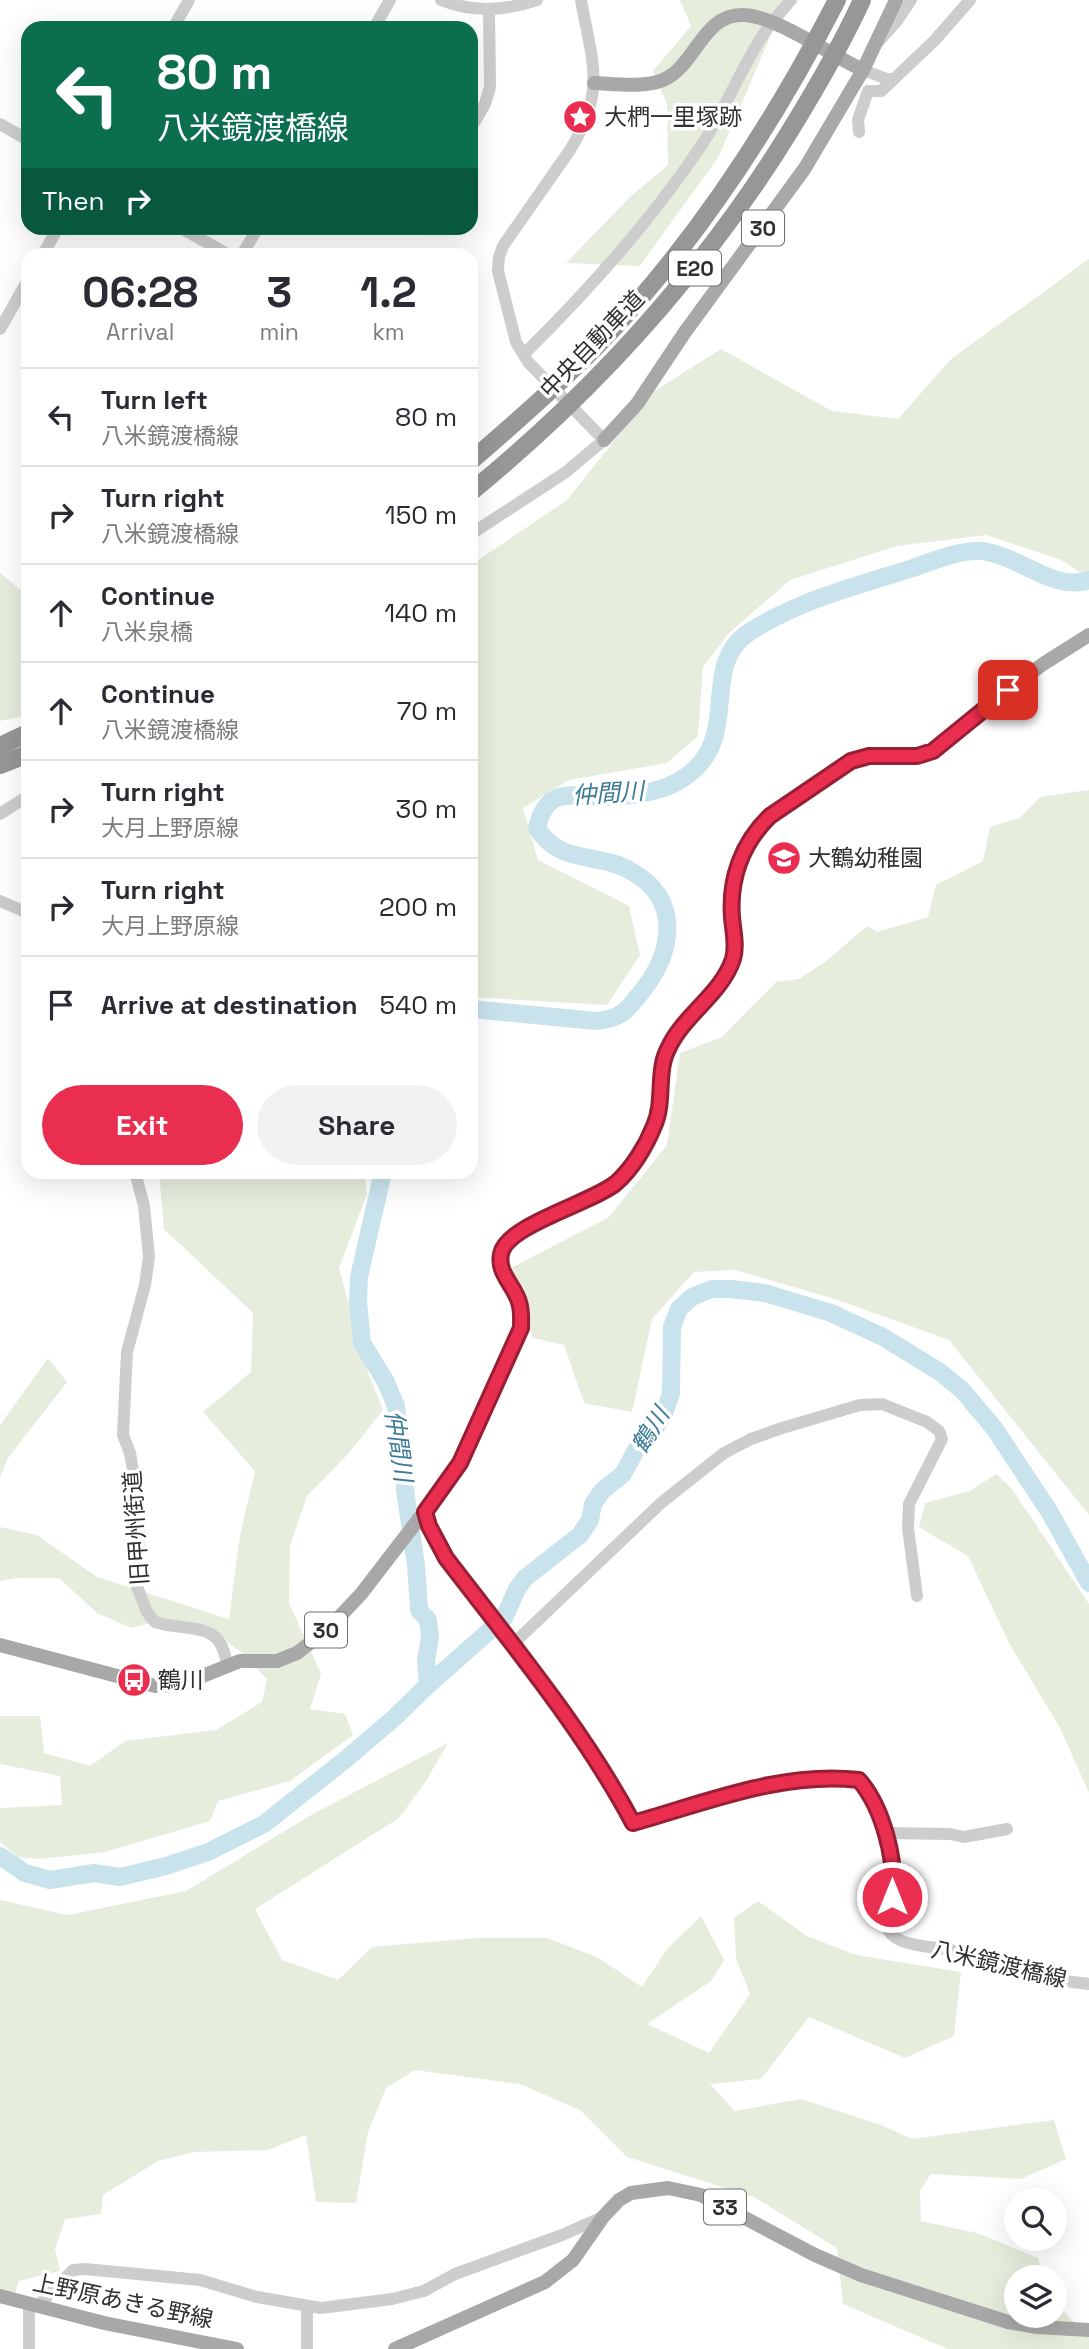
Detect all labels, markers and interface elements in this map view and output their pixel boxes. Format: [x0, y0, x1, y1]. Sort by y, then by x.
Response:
text: 80 m [157, 41, 272, 103]
icon: left [42, 49, 133, 140]
place icon: 大椚一里塚跡 [561, 98, 599, 136]
place label: 大椚一里塚跡 [604, 102, 742, 132]
text: 八米鏡渡橋線 [157, 108, 349, 148]
icon: right [119, 182, 157, 220]
text: Then [42, 184, 105, 218]
road number: 30 [742, 210, 784, 246]
road number: E20 [669, 250, 721, 286]
text: 06:28 [82, 266, 198, 319]
text: 3 [266, 266, 292, 319]
text: 1.2 [360, 266, 417, 319]
street label: 中央自動車道 [533, 284, 651, 404]
text: Arrival [106, 317, 174, 347]
text: min [259, 317, 299, 347]
text: km [372, 317, 405, 347]
text: Turn left [101, 383, 208, 417]
icon: left [42, 398, 80, 436]
text: 80 m [395, 400, 457, 434]
text: 八米鏡渡橋線 [101, 421, 239, 451]
text: Turn right [101, 481, 225, 515]
icon: right [42, 496, 80, 534]
text: 150 m [385, 498, 457, 532]
text: 八米鏡渡橋線 [101, 519, 239, 549]
text: Continue [101, 579, 215, 613]
icon: ahead [42, 594, 80, 632]
text: 140 m [384, 596, 457, 630]
text: 八米泉橋 [101, 617, 193, 647]
pin [978, 660, 1038, 720]
icon: arrive [989, 671, 1027, 709]
text: Continue [101, 677, 215, 711]
icon: ahead [42, 692, 80, 730]
text: 70 m [397, 694, 457, 728]
text: 八米鏡渡橋線 [101, 715, 239, 745]
text: Turn right [101, 775, 225, 809]
water label: 仲間川 [571, 775, 648, 811]
icon: right [42, 790, 80, 828]
text: 30 m [396, 792, 457, 826]
text: 大月上野原線 [101, 813, 239, 843]
school or university icon: 大鶴幼稚園 [765, 839, 803, 877]
place label: 大鶴幼稚園 [808, 843, 923, 873]
text: Turn right [101, 873, 225, 907]
icon: right [42, 888, 80, 926]
text: 200 m [379, 890, 457, 924]
text: 大月上野原線 [101, 911, 239, 941]
icon: arrive [42, 986, 80, 1024]
text: Arrive at destination [101, 988, 358, 1022]
text: 540 m [379, 988, 457, 1022]
button: Exit [42, 1085, 243, 1165]
button: Share [257, 1085, 457, 1165]
water label: 鶴川 [624, 1399, 677, 1459]
water label: 仲間川 [379, 1408, 420, 1487]
street label: 旧甲州街道 [117, 1470, 155, 1586]
road number: 30 [305, 1612, 347, 1648]
bus stop icon: 鶴川 [115, 1661, 153, 1699]
place label: 鶴川 [158, 1665, 204, 1695]
position arrow [855, 1860, 929, 1934]
street label: 八米鏡渡橋線 [928, 1934, 1070, 1994]
map controls [1004, 2188, 1067, 2328]
button: search [1004, 2188, 1067, 2251]
road number: 33 [704, 2190, 746, 2224]
button: layers [1004, 2265, 1067, 2328]
street label: 上野原あきる野線 [30, 2267, 216, 2335]

